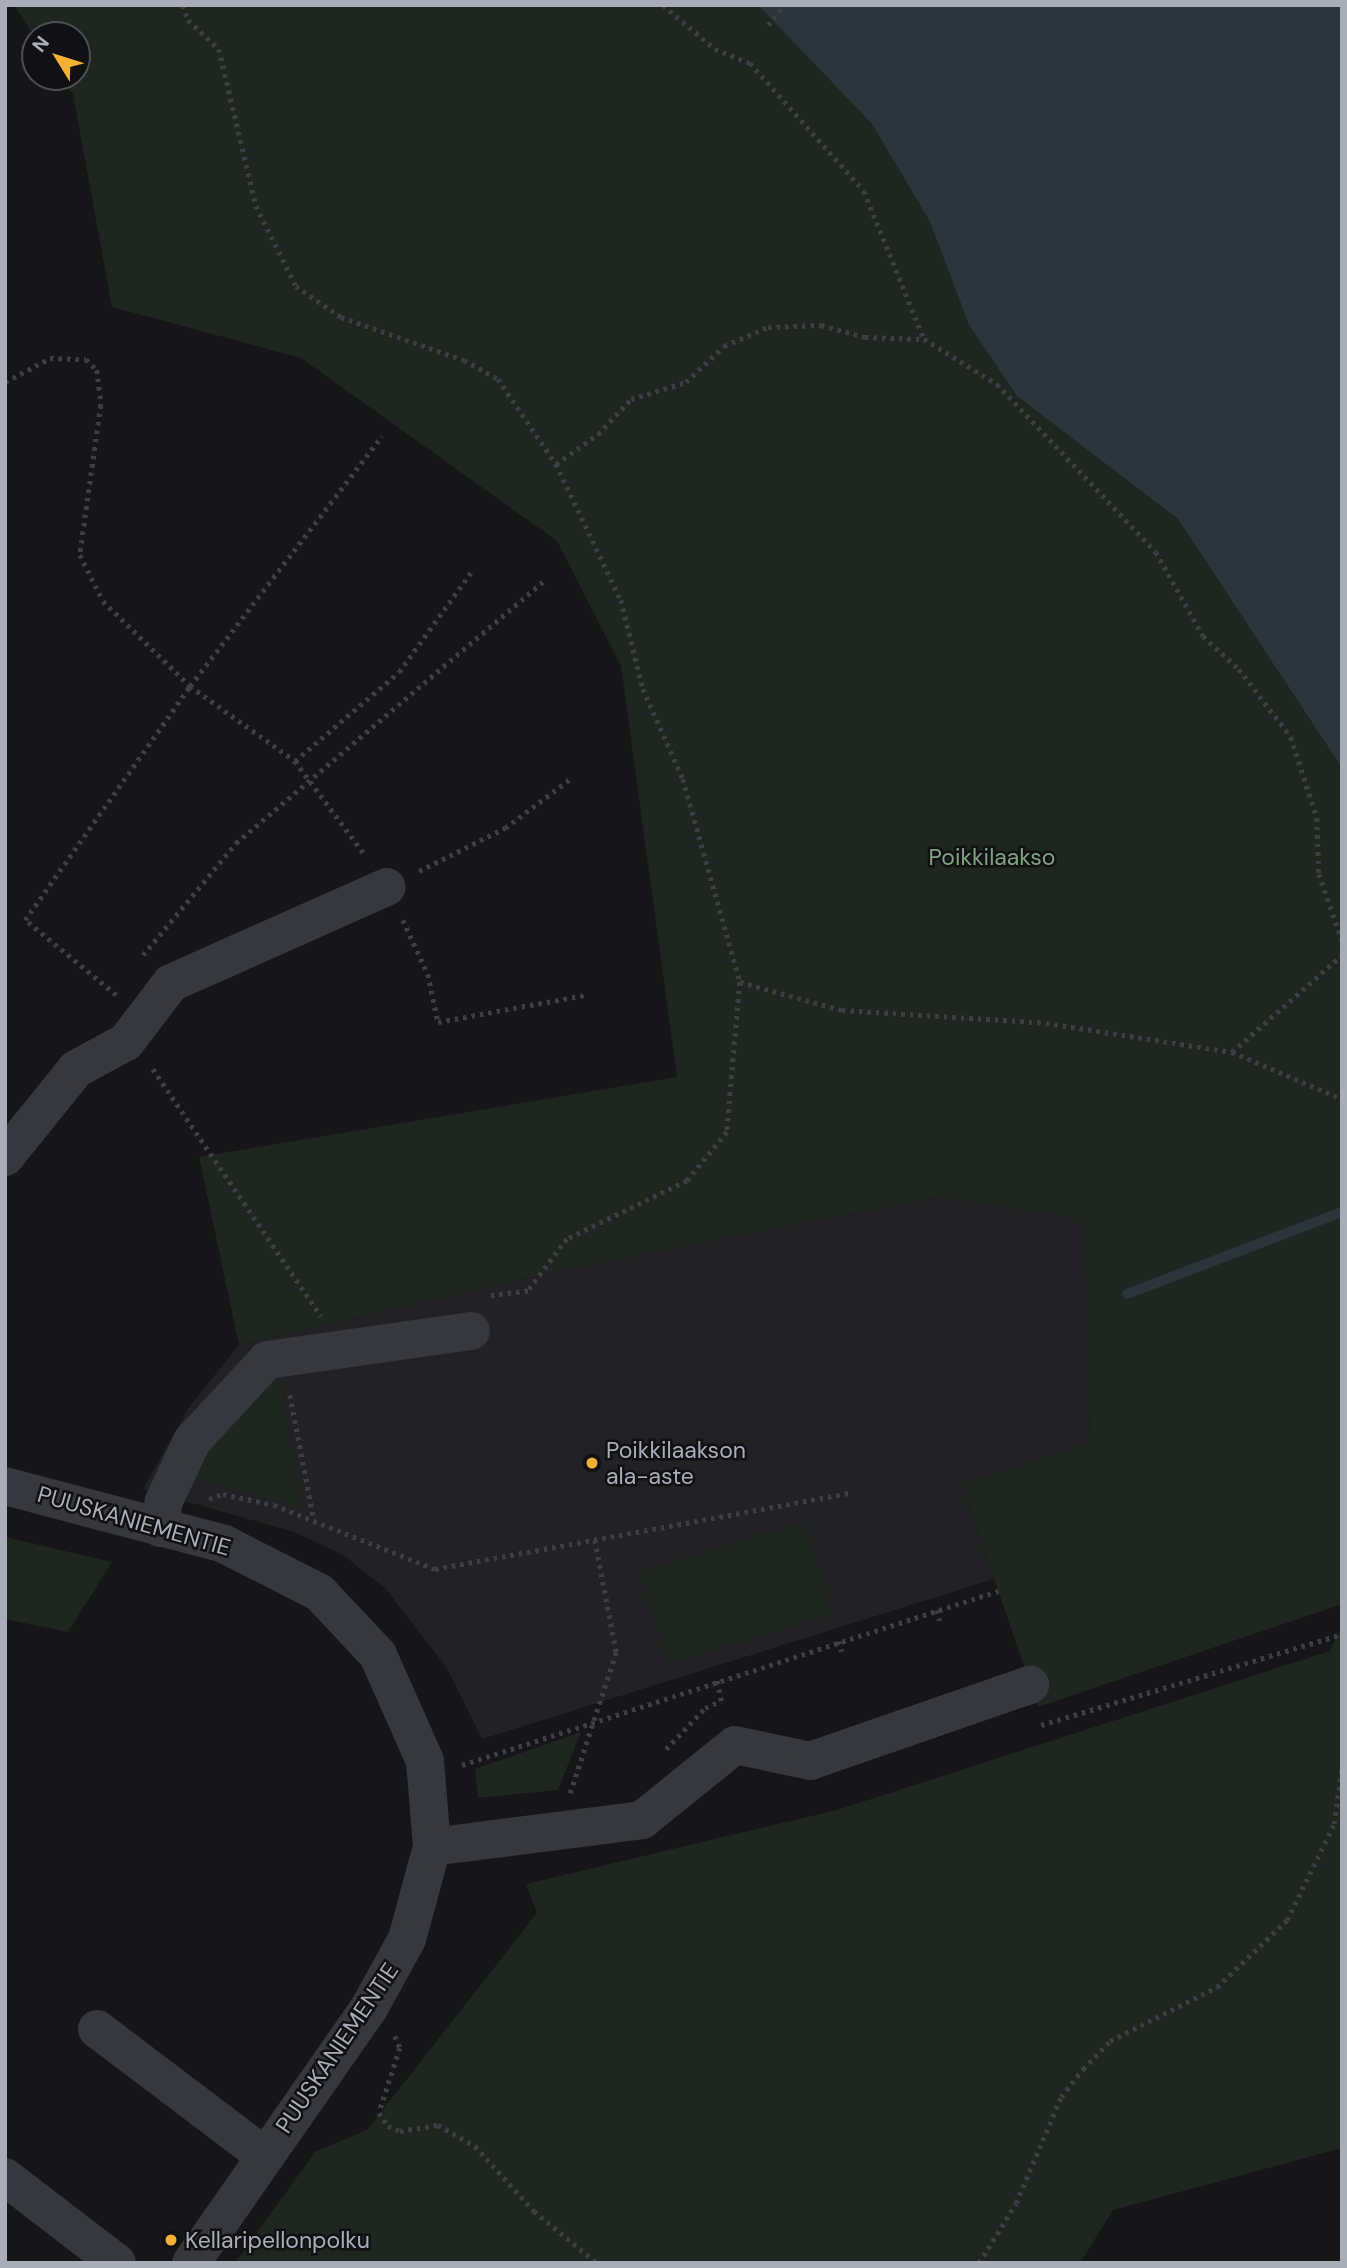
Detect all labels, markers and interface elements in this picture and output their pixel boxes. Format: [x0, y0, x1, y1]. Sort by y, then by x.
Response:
north arrow [21, 21, 91, 91]
text: N [27, 31, 55, 57]
park label: Poikkilaakso [929, 843, 1055, 871]
place label: Poikkilaakson ala-aste [606, 1436, 746, 1490]
marker: Poikkilaakson ala-aste [584, 1455, 600, 1471]
street label: PUUSKANIEMENTIE [34, 1480, 234, 1562]
street label: PUUSKANIEMENTIE [270, 1958, 404, 2138]
place label: Kellaripellonpolku [185, 2226, 370, 2254]
marker: Kellaripellonpolku [163, 2232, 179, 2248]

